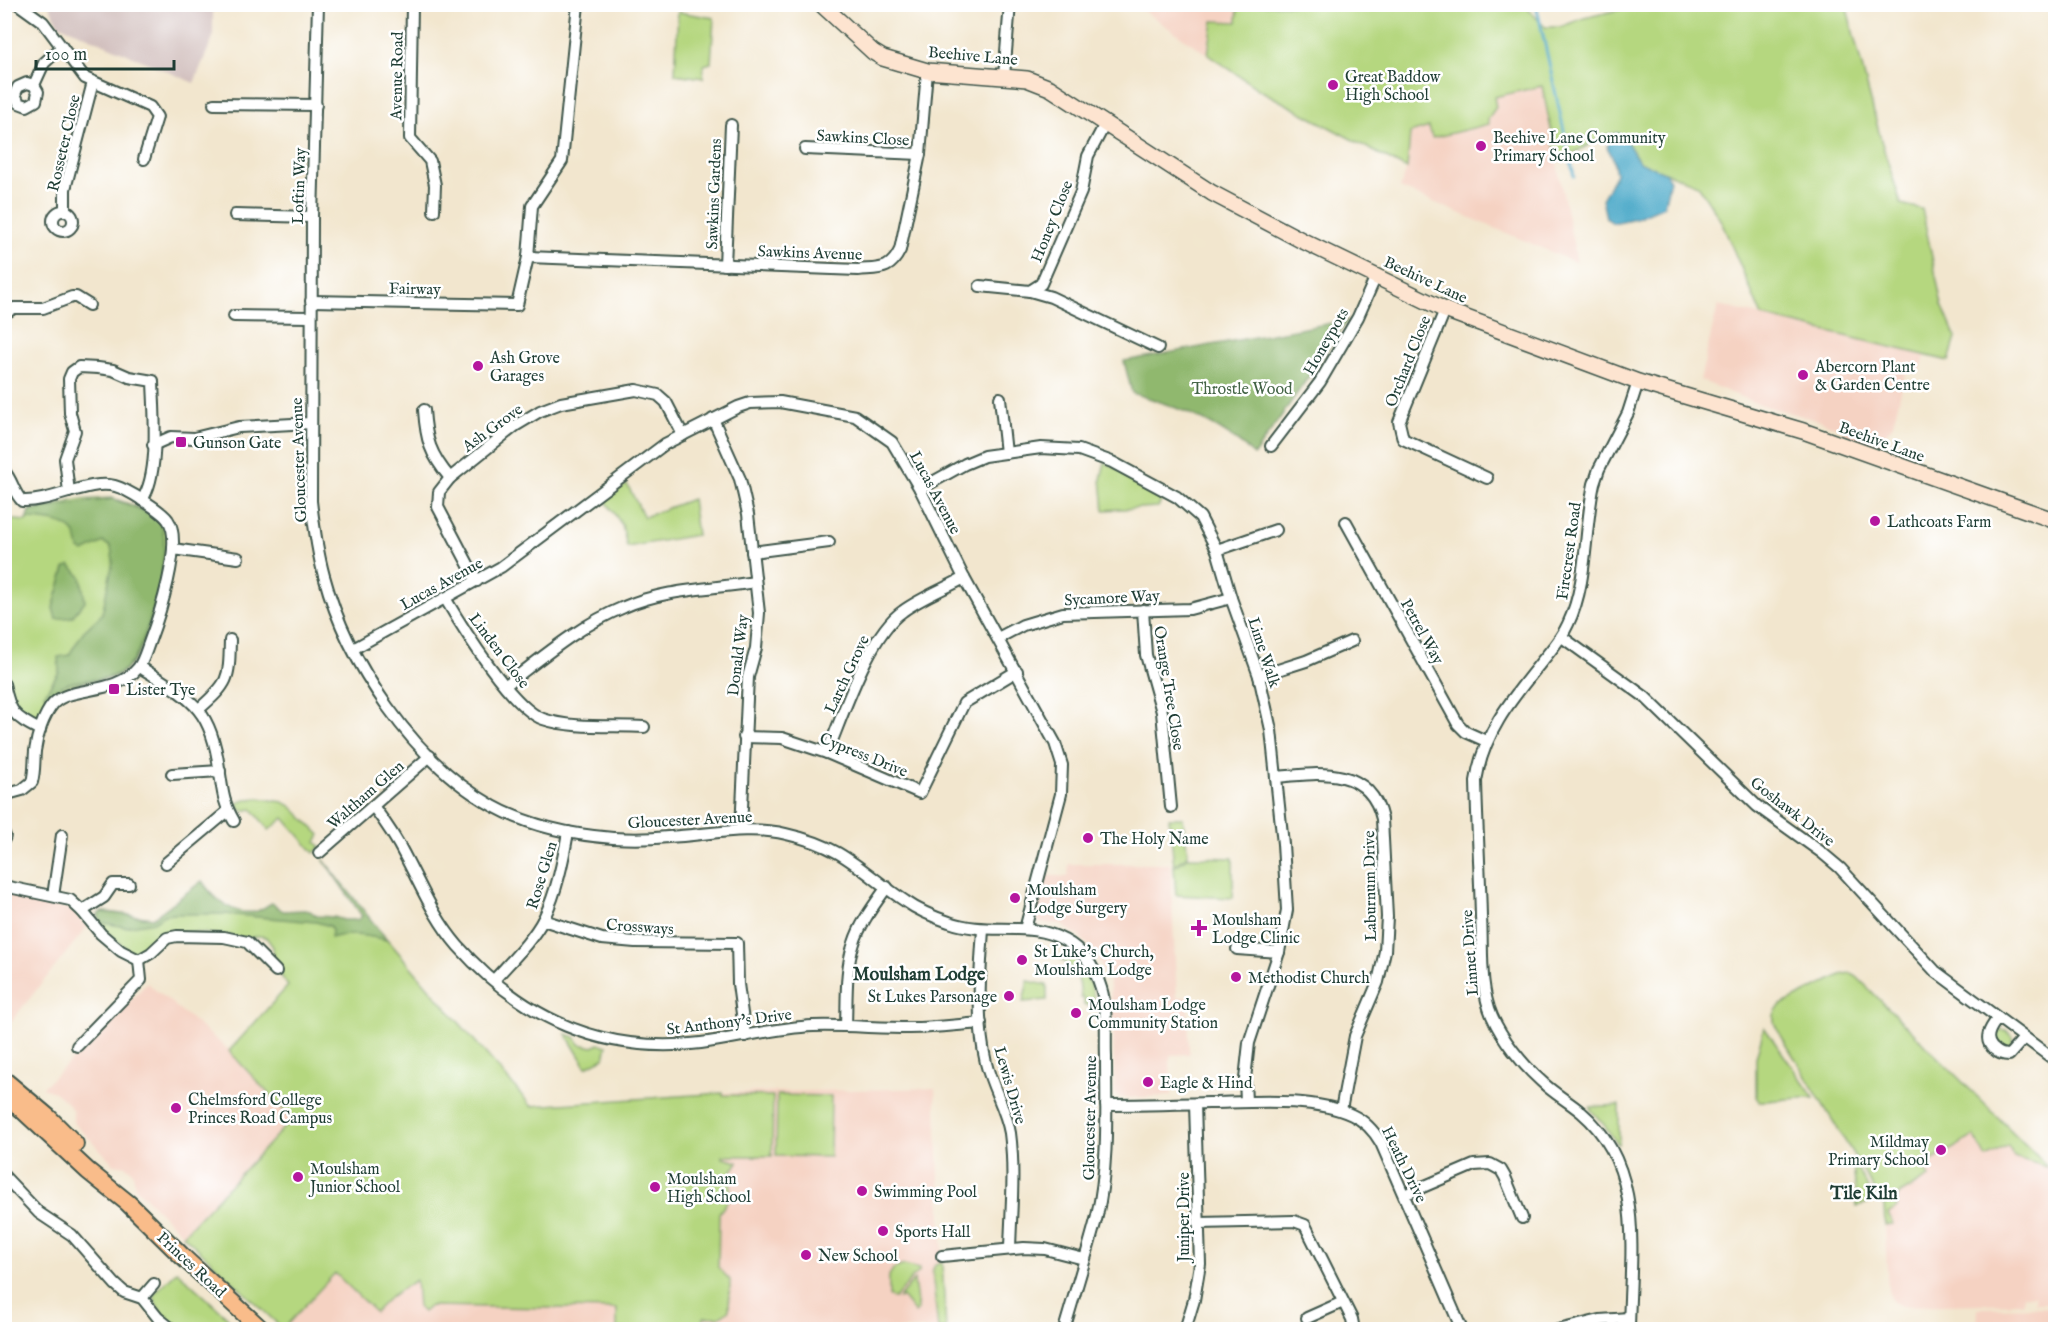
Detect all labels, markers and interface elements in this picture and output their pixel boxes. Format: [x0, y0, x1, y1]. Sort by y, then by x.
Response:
street label: Avenue Road [387, 31, 409, 121]
scale bar [36, 33, 174, 71]
street label: Beehive Lane [927, 43, 1019, 71]
text: 100 m [45, 44, 87, 67]
place label: Great Baddow High School [1345, 68, 1441, 106]
marker: Great Baddow High School [1326, 78, 1340, 92]
street label: Rosseter Close [44, 93, 86, 194]
street label: Sawkins Close [816, 127, 910, 151]
place label: Beehive Lane Community Primary School [1493, 129, 1666, 167]
street label: Sawkins Gardens [703, 138, 727, 250]
marker: Beehive Lane Community Primary School [1474, 139, 1488, 153]
street label: Loftin Way [289, 147, 311, 225]
street label: Honey Close [1027, 178, 1078, 266]
street label: Sawkins Avenue [757, 242, 863, 266]
street label: Beehive Lane [1380, 253, 1470, 309]
street label: Fairway [389, 280, 441, 300]
street label: Honeypots [1300, 305, 1354, 379]
street label: Orchard Close [1381, 313, 1436, 410]
place label: Ash Grove Garages [489, 349, 560, 387]
place label: Abercorn Plant & Garden Centre [1814, 358, 1930, 396]
marker: Ash Grove Garages [471, 359, 485, 373]
marker: Abercorn Plant & Garden Centre [1796, 368, 1810, 382]
park label: Throstle Wood [1191, 380, 1293, 400]
street label: Gloucester Avenue [288, 397, 312, 523]
street label: Ash Grove [458, 400, 527, 458]
street label: Beehive Lane [1836, 418, 1927, 468]
place label: Gunson Gate [193, 434, 281, 454]
marker: Gunson Gate [174, 435, 188, 449]
street label: Lucas Avenue [904, 448, 965, 538]
street label: Firecrest Road [1553, 501, 1587, 601]
place label: Lathcoats Farm [1887, 513, 1991, 533]
marker: Lathcoats Farm [1868, 514, 1882, 528]
street label: Lucas Avenue [397, 554, 487, 616]
street label: Sycamore Way [1064, 586, 1161, 611]
street label: Petrel Way [1395, 596, 1447, 668]
street label: Linden Close [464, 609, 533, 693]
street label: Donald Way [724, 613, 754, 697]
street label: Lime Walk [1242, 615, 1284, 691]
street label: Orange Tree Close [1148, 625, 1188, 752]
street label: Larch Grove [821, 632, 875, 717]
place label: Lister Tye [126, 681, 195, 701]
marker: Lister Tye [107, 682, 121, 696]
street label: Cypress Drive [816, 729, 910, 783]
street label: Waltham Glen [324, 756, 409, 834]
street label: Goshawk Drive [1745, 773, 1838, 852]
street label: Gloucester Avenue [627, 808, 753, 834]
place label: The Holy Name [1100, 830, 1209, 850]
street label: Laburnum Drive [1360, 830, 1382, 942]
marker: The Holy Name [1081, 831, 1095, 845]
street label: Rose Glen [523, 839, 563, 912]
place label: Moulsham Lodge Surgery [1027, 881, 1127, 919]
marker: Moulsham Lodge Surgery [1008, 891, 1022, 905]
street label: Linnet Drive [1458, 909, 1484, 997]
place label: Moulsham Lodge Clinic [1212, 911, 1300, 949]
street label: Crossways [605, 916, 675, 940]
marker: Moulsham Lodge Clinic [1190, 919, 1208, 937]
place label: St Luke's Church, Moulsham Lodge [1034, 943, 1154, 981]
marker: St Luke's Church, Moulsham Lodge [1015, 953, 1029, 967]
district label: Moulsham Lodge [853, 964, 986, 987]
place label: Methodist Church [1248, 969, 1370, 989]
marker: Methodist Church [1229, 970, 1243, 984]
place label: St Lukes Parsonage [868, 988, 997, 1008]
marker: St Lukes Parsonage [1002, 989, 1016, 1003]
place label: Moulsham Lodge Community Station [1088, 996, 1218, 1034]
street label: St Anthony's Drive [666, 1005, 793, 1041]
marker: Moulsham Lodge Community Station [1069, 1006, 1083, 1020]
street label: Lewis Drive [988, 1044, 1030, 1127]
street label: Gloucester Avenue [1080, 1055, 1102, 1181]
place label: Eagle & Hind [1160, 1074, 1253, 1094]
marker: Eagle & Hind [1141, 1075, 1155, 1089]
place label: Chelmsford College Princes Road Campus [188, 1091, 333, 1129]
marker: Chelmsford College Princes Road Campus [169, 1101, 183, 1115]
street label: Heath Drive [1376, 1123, 1430, 1206]
place label: Mildmay Primary School [1828, 1133, 1930, 1171]
marker: Mildmay Primary School [1934, 1143, 1948, 1157]
place label: Moulsham Junior School [308, 1160, 401, 1198]
marker: Moulsham Junior School [291, 1170, 305, 1184]
place label: Moulsham High School [667, 1170, 751, 1208]
street label: Juniper Drive [1175, 1172, 1195, 1264]
marker: Moulsham High School [648, 1180, 662, 1194]
place label: Swimming Pool [874, 1183, 978, 1203]
district label: Tile Kiln [1829, 1183, 1898, 1206]
marker: Swimming Pool [855, 1184, 869, 1198]
place label: Sports Hall [895, 1223, 971, 1243]
marker: Sports Hall [876, 1224, 890, 1238]
street label: Princes Road [152, 1228, 230, 1303]
place label: New School [818, 1247, 898, 1267]
marker: New School [799, 1248, 813, 1262]

